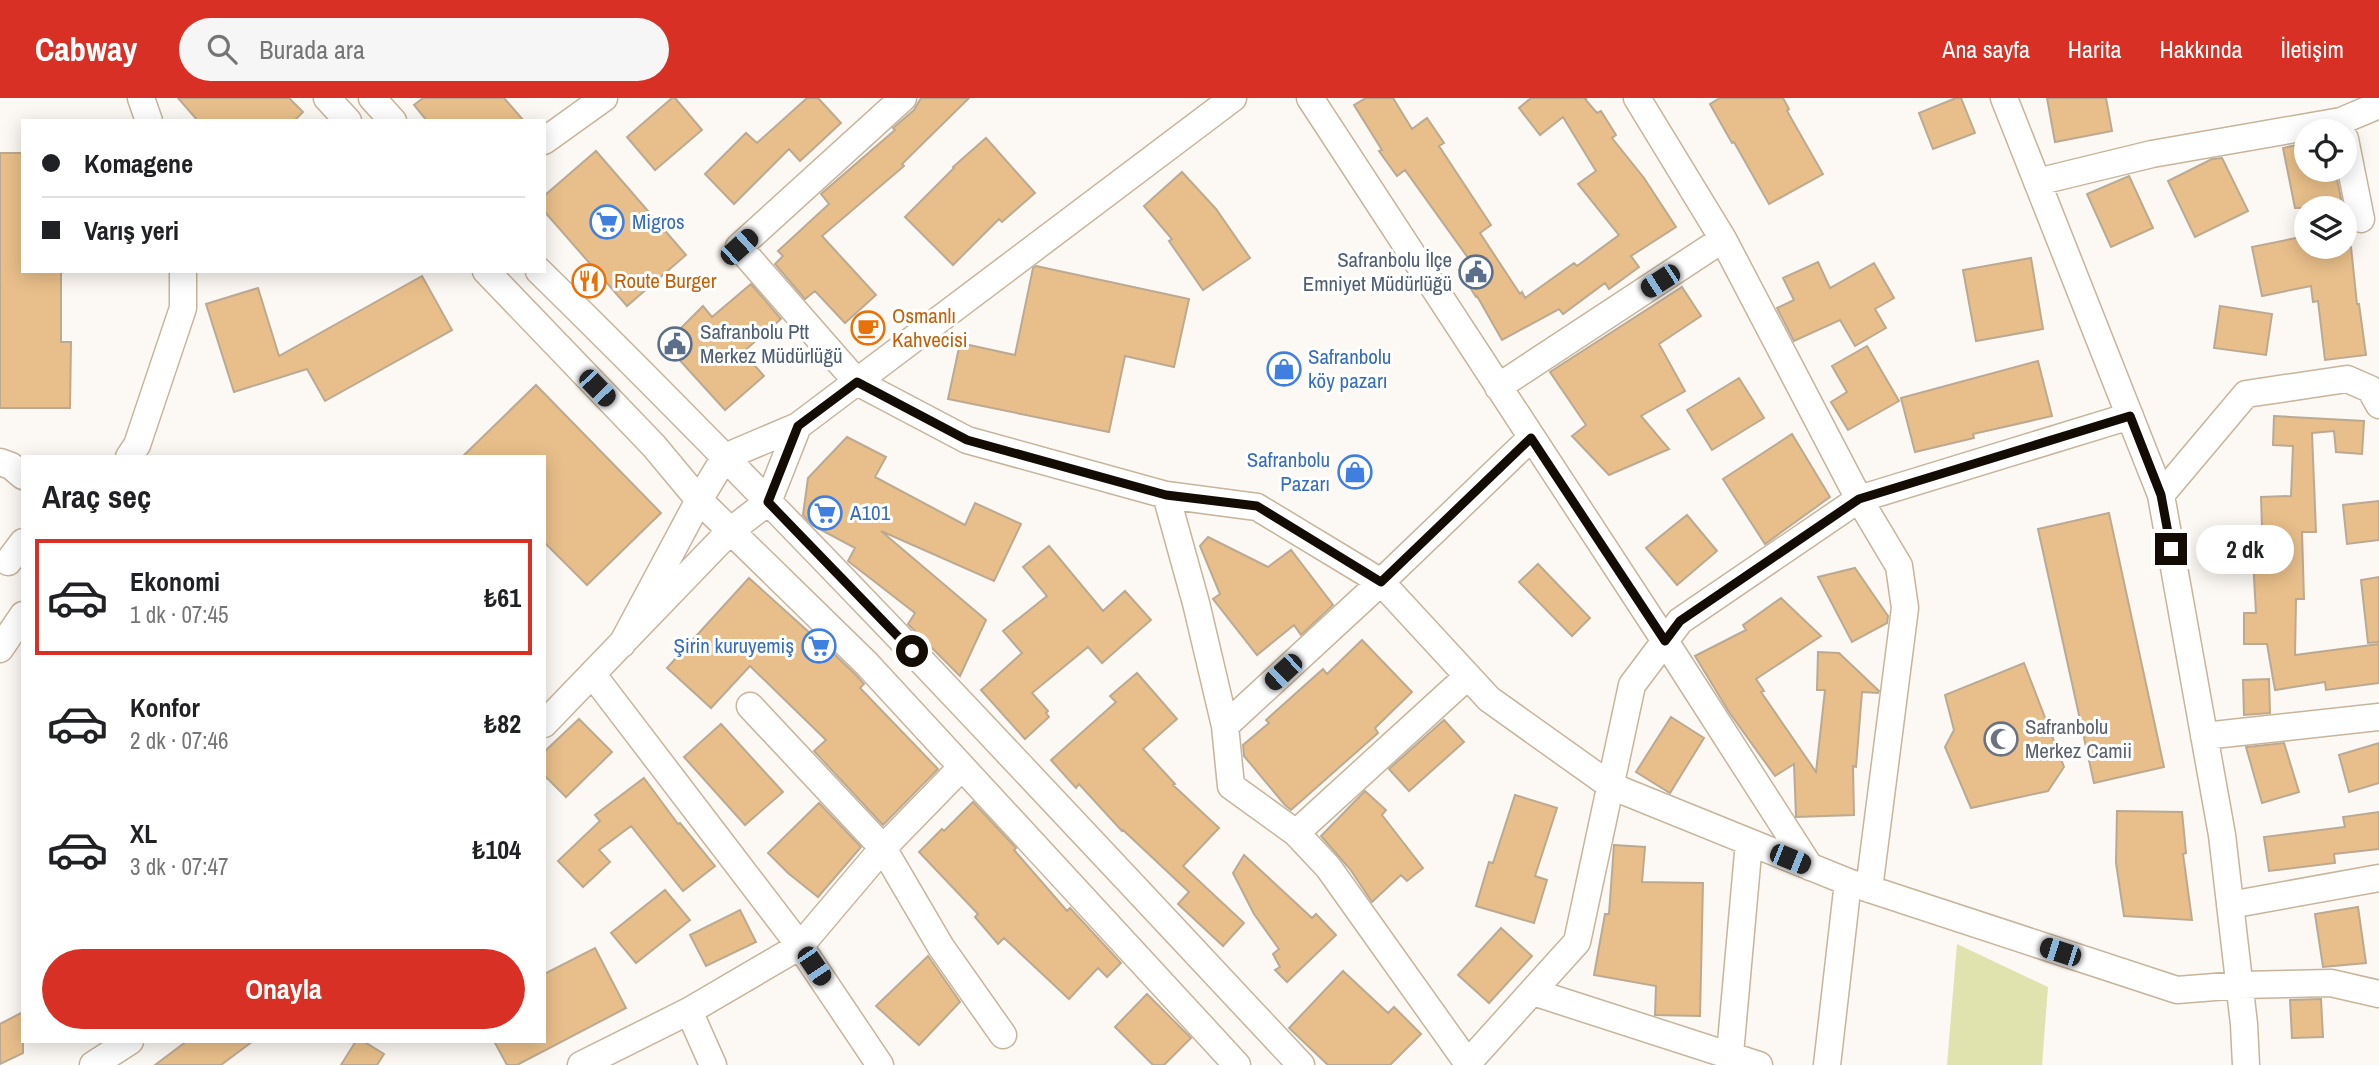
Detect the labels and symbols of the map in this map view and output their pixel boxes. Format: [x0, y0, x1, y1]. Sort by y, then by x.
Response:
supermarket icon: Migros [588, 203, 626, 241]
place label: Migros [632, 207, 685, 236]
car [717, 225, 762, 269]
place label: Safranbolu İlçe Emniyet Müdürlüğü [1303, 245, 1452, 298]
public building icon: Safranbolu İlçe Emniyet Müdürlüğü [1457, 253, 1495, 291]
car [1637, 261, 1684, 301]
restaurant icon: Route Burger [570, 262, 608, 300]
place label: Route Burger [614, 266, 717, 295]
place label: Osmanlı Kahvecisi [892, 301, 968, 354]
cafe icon: Osmanlı Kahvecisi [849, 309, 887, 347]
place label: Safranbolu Ptt Merkez Müdürlüğü [700, 317, 843, 370]
public building icon: Safranbolu Ptt Merkez Müdürlüğü [656, 325, 694, 363]
place label: Safranbolu köy pazarı [1308, 342, 1391, 395]
shop icon: Safranbolu köy pazarı [1265, 350, 1303, 388]
car [575, 366, 620, 410]
place label: Safranbolu Pazarı [1247, 445, 1330, 498]
shop icon: Safranbolu Pazarı [1336, 453, 1374, 491]
supermarket icon: A101 [806, 494, 844, 532]
place label: A101 [849, 498, 891, 527]
callout: 2 dk [2196, 524, 2294, 574]
route end [2155, 533, 2187, 565]
supermarket icon: Şirin kuruyemiş [800, 627, 838, 665]
place label: Şirin kuruyemiş [673, 631, 794, 660]
route start [896, 635, 928, 667]
car [1261, 650, 1306, 694]
place label: Safranbolu Merkez Camii [2025, 712, 2132, 765]
mosque icon: Safranbolu Merkez Camii [1982, 720, 2020, 758]
car [1767, 841, 1814, 877]
car [2037, 936, 2084, 968]
car [794, 943, 835, 989]

